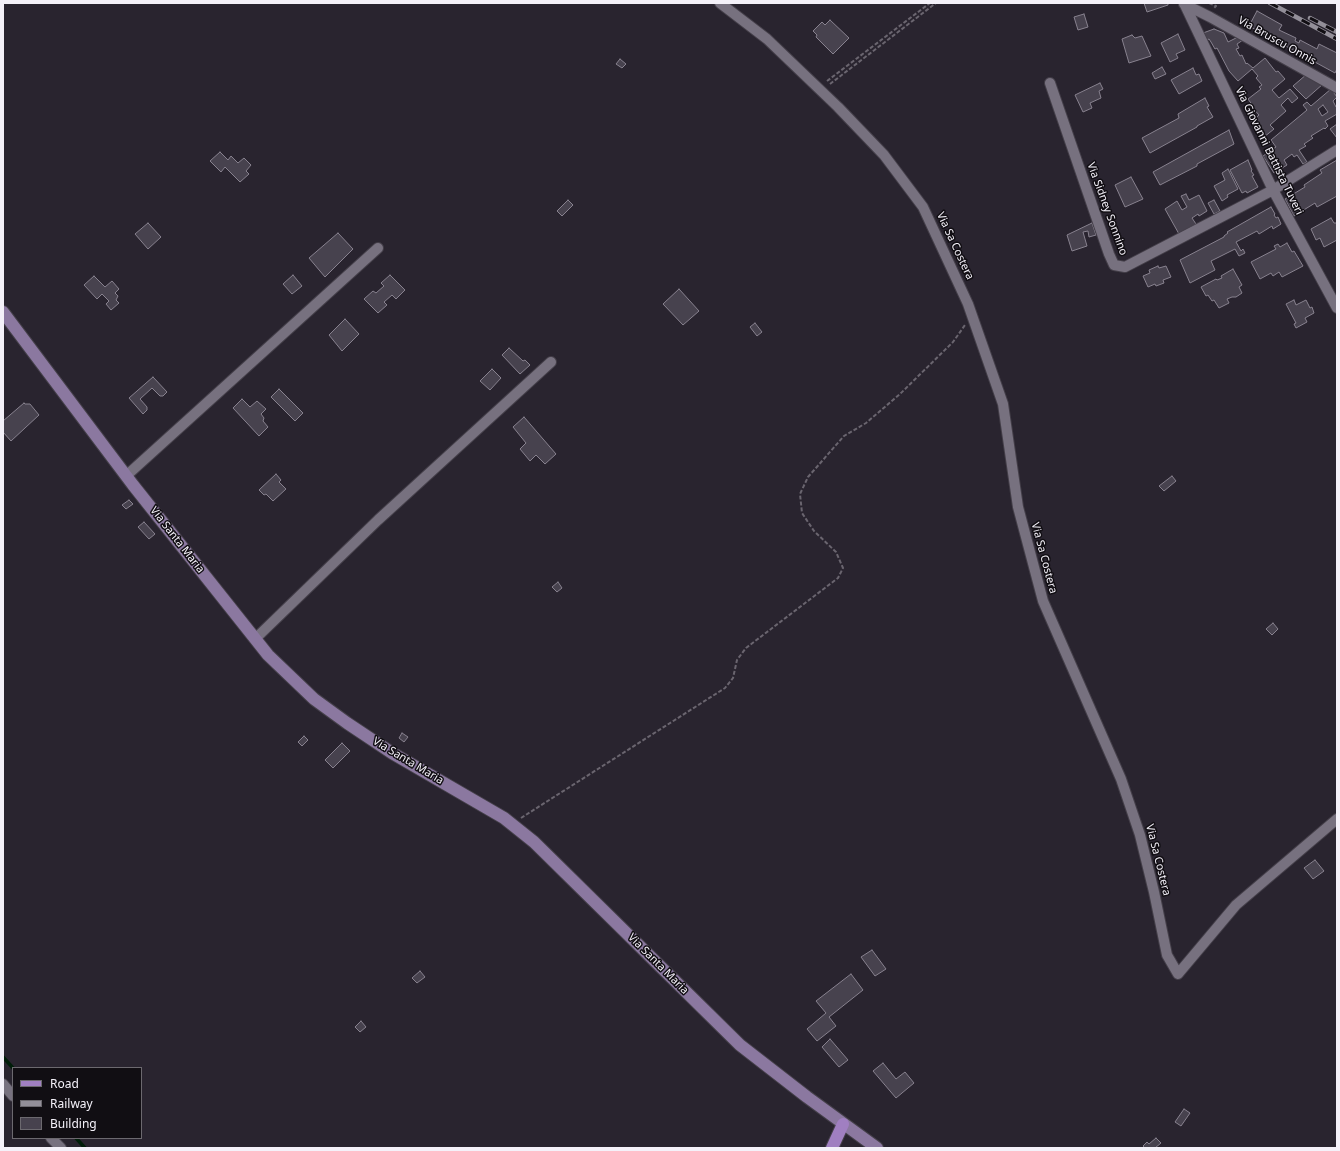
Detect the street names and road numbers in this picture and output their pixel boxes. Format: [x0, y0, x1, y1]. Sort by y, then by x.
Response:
street label: Via Bruscu Onnis [1236, 14, 1318, 68]
street label: Via Giovanni Battista Tuveri [1232, 85, 1306, 217]
street label: Via Sidney Sonnino [1084, 161, 1130, 257]
street label: Via Sa Costera [934, 210, 976, 282]
street label: Via Santa Maria [147, 504, 207, 576]
street label: Via Sa Costera [1028, 521, 1060, 595]
street label: Via Santa Maria [370, 735, 446, 787]
street label: Via Sa Costera [1143, 823, 1173, 897]
street label: Via Santa Maria [625, 931, 691, 997]

